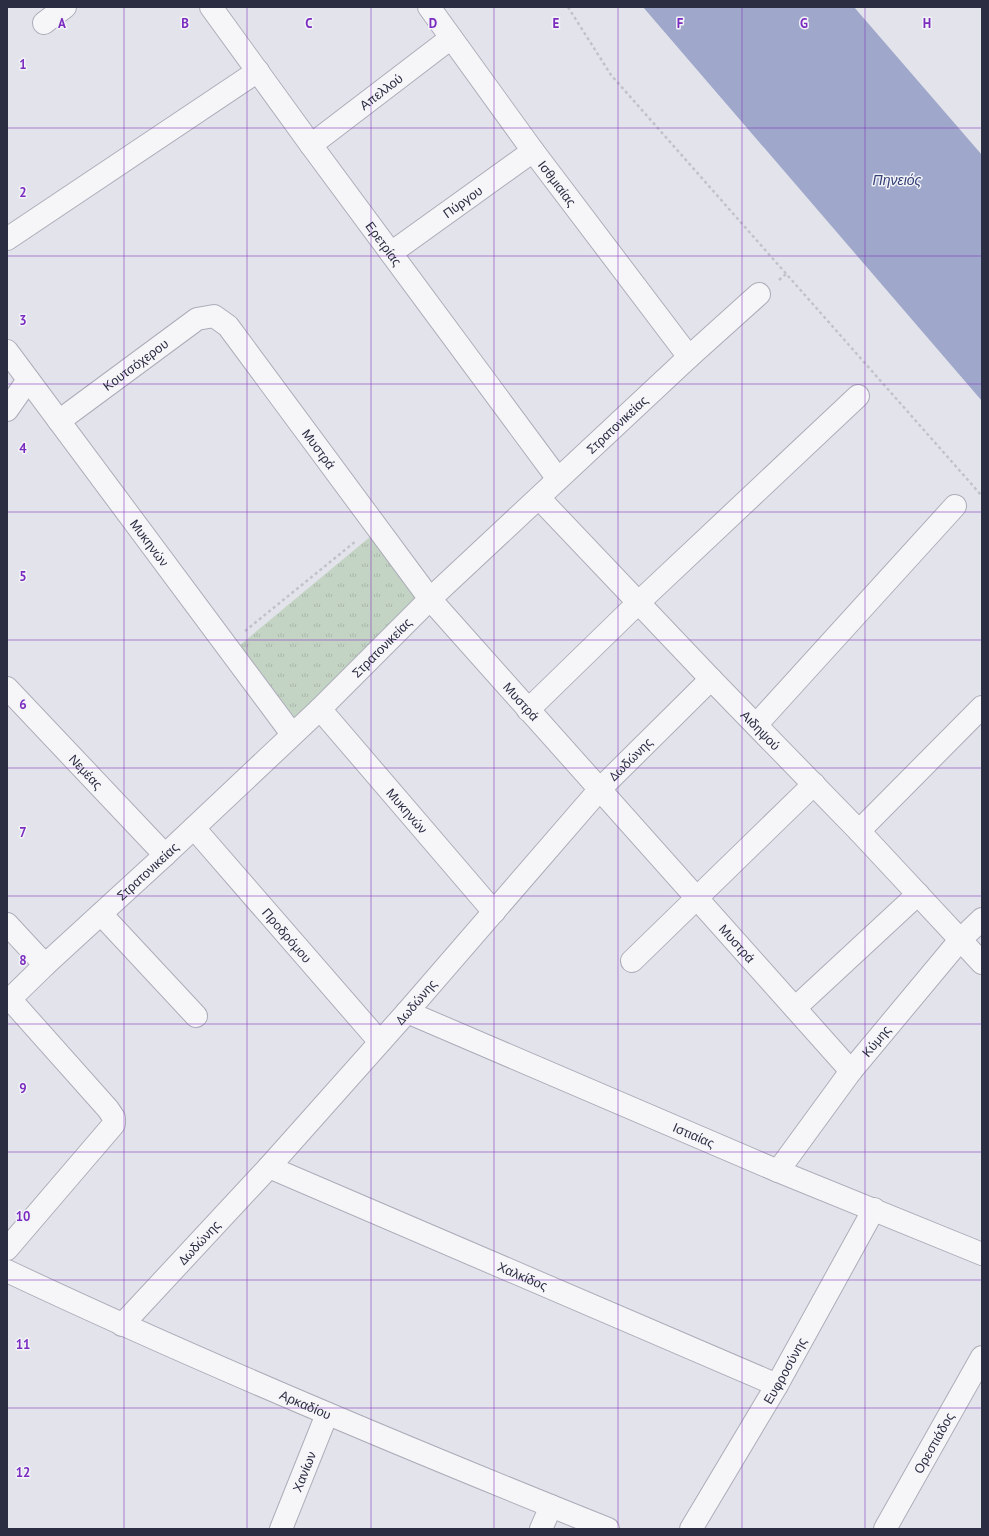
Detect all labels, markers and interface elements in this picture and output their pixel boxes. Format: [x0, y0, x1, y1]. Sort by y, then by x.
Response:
text: A [58, 15, 66, 32]
text: B [181, 15, 189, 32]
text: C [305, 15, 313, 32]
text: D [429, 15, 437, 32]
text: E [553, 15, 560, 32]
text: F [677, 15, 684, 32]
text: G [800, 15, 808, 32]
text: H [923, 15, 931, 32]
text: 1 [19, 56, 27, 73]
street label: Απελλού [356, 70, 406, 114]
street label: Ισθμιαίας [535, 157, 580, 210]
water label: Πηνειός [873, 171, 922, 189]
street label: Πύργου [439, 182, 486, 222]
text: 2 [19, 184, 27, 201]
street label: Ερετρίας [362, 218, 406, 269]
text: 3 [19, 312, 27, 329]
street label: Κουτσόχερου [99, 335, 171, 394]
street label: Στρατονικείας [583, 392, 651, 457]
street label: Μυστρά [298, 425, 340, 473]
text: 4 [19, 440, 27, 457]
street label: Μυκηνών [126, 516, 173, 570]
text: 5 [19, 568, 27, 585]
street label: Στρατονικείας [348, 614, 415, 681]
street label: Μυστρά [500, 679, 543, 725]
text: 6 [19, 696, 27, 713]
street label: Αιδηψού [737, 706, 784, 754]
street label: Δωδώνης [605, 734, 656, 784]
street label: Νεμέας [65, 750, 107, 793]
street label: Μυκηνών [383, 784, 432, 837]
text: 7 [19, 824, 27, 841]
street label: Στρατονικείας [113, 838, 182, 904]
street label: Προδρόμου [259, 904, 316, 966]
street label: Μυστρά [715, 920, 759, 966]
text: 8 [19, 952, 27, 969]
street label: Δωδώνης [391, 975, 440, 1028]
street label: Κύμης [858, 1021, 894, 1060]
text: 9 [19, 1080, 27, 1097]
street label: Ιστιαίας [670, 1118, 717, 1151]
text: 10 [16, 1208, 30, 1225]
street label: Δωδώνης [174, 1216, 224, 1268]
street label: Χαλκίδος [495, 1258, 550, 1294]
street label: Ευφροσύνης [759, 1334, 810, 1407]
text: 11 [16, 1336, 30, 1353]
street label: Αρκαδίου [277, 1386, 334, 1423]
street label: Ορεστιάδος [910, 1409, 958, 1476]
street label: Χανίων [288, 1449, 320, 1494]
text: 12 [16, 1464, 30, 1481]

